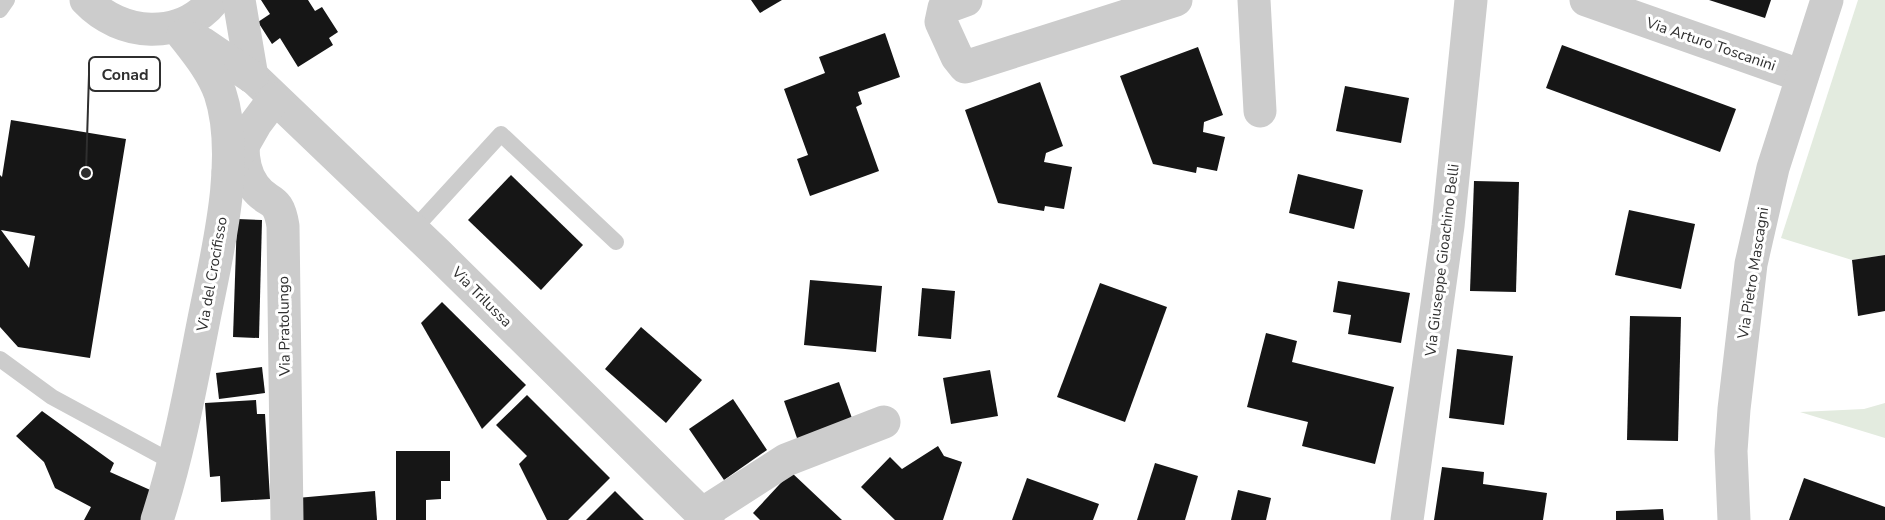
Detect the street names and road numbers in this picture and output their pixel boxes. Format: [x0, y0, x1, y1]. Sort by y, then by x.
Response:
street label: Via Arturo Toscanini [1643, 12, 1778, 76]
street label: Via Giuseppe Gioachino Belli [1420, 163, 1464, 358]
street label: Via Pietro Mascagni [1733, 206, 1773, 341]
street label: Via del Crocifisso [192, 215, 232, 334]
street label: Via Trilussa [447, 262, 517, 332]
street label: Via Pratolungo [273, 276, 295, 377]

